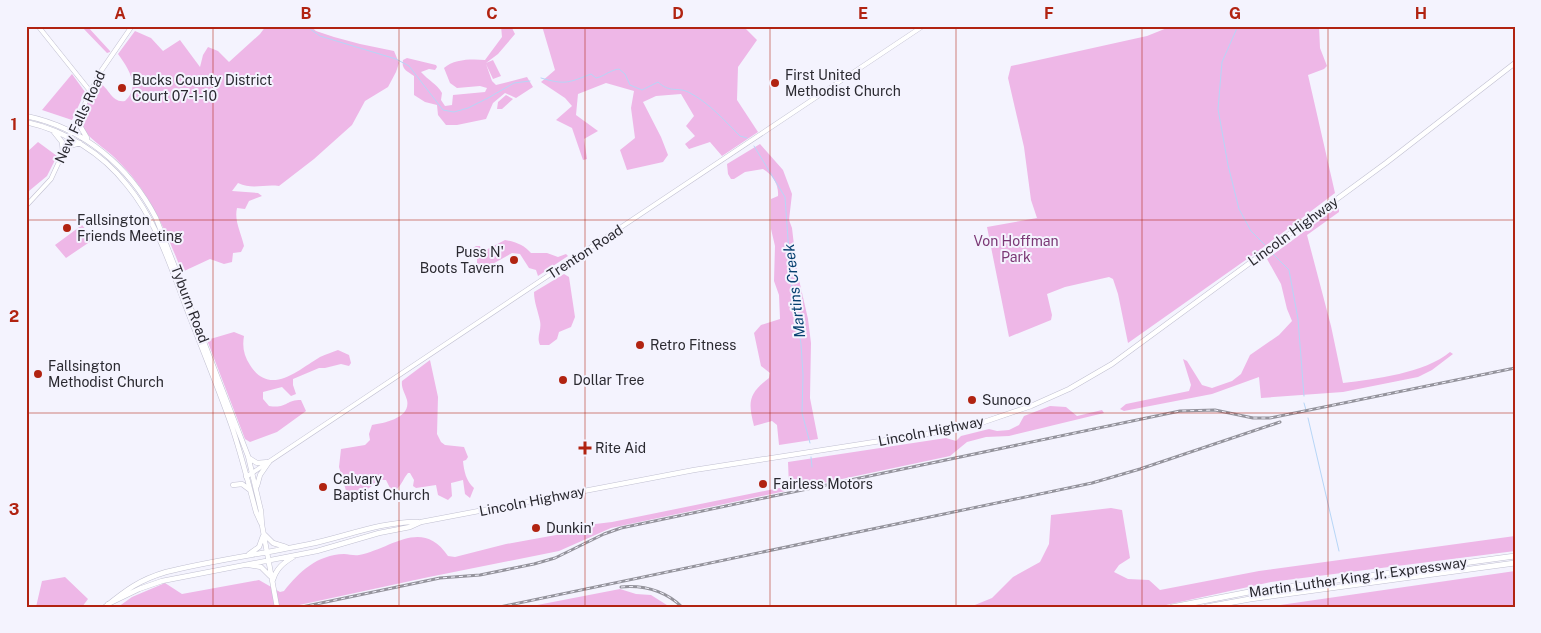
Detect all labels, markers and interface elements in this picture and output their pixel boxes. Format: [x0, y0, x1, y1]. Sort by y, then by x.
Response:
text: A [114, 4, 126, 23]
text: B [301, 4, 312, 23]
text: C [486, 4, 498, 23]
text: D [672, 4, 684, 23]
text: E [858, 4, 868, 23]
text: F [1044, 4, 1054, 23]
text: G [1229, 4, 1241, 23]
text: H [1415, 4, 1427, 23]
place label: First United Methodist Church [785, 67, 901, 99]
street label: New Falls Road [52, 68, 108, 166]
place label: Bucks County District Court 07-1-10 [132, 72, 272, 104]
marker: First United Methodist Church [769, 77, 781, 89]
marker: Bucks County District Court 07-1-10 [116, 82, 128, 94]
text: 1 [11, 115, 17, 134]
street label: Lincoln Highway [1245, 193, 1342, 269]
place label: Fallsington Friends Meeting [77, 212, 183, 244]
marker: Fallsington Friends Meeting [61, 222, 73, 234]
street label: Trenton Road [544, 222, 626, 282]
park label: Von Hoffman Park [973, 233, 1059, 265]
water label: Martins Creek [780, 242, 808, 339]
place label: Puss N' Boots Tavern [420, 244, 504, 276]
marker: Puss N' Boots Tavern [508, 254, 520, 266]
street label: Tyburn Road [168, 263, 212, 345]
text: 2 [9, 307, 19, 326]
place label: Retro Fitness [650, 337, 736, 353]
marker: Retro Fitness [634, 339, 646, 351]
place label: Fallsington Methodist Church [48, 358, 164, 390]
marker: Fallsington Methodist Church [32, 368, 44, 380]
place label: Dollar Tree [573, 372, 645, 388]
marker: Dollar Tree [557, 374, 569, 386]
place label: Sunoco [982, 392, 1031, 408]
marker: Sunoco [966, 394, 978, 406]
street label: Lincoln Highway [877, 413, 986, 449]
place label: Rite Aid [595, 440, 646, 456]
marker: Rite Aid [579, 442, 591, 454]
place label: Calvary Baptist Church [333, 471, 430, 503]
place label: Fairless Motors [773, 476, 873, 492]
marker: Fairless Motors [757, 478, 769, 490]
marker: Calvary Baptist Church [317, 481, 329, 493]
street label: Lincoln Highway [478, 483, 587, 519]
text: 3 [9, 500, 19, 519]
place label: Dunkin' [546, 520, 594, 536]
marker: Dunkin' [530, 522, 542, 534]
street label: Martin Luther King Jr. Expressway [1248, 554, 1469, 600]

